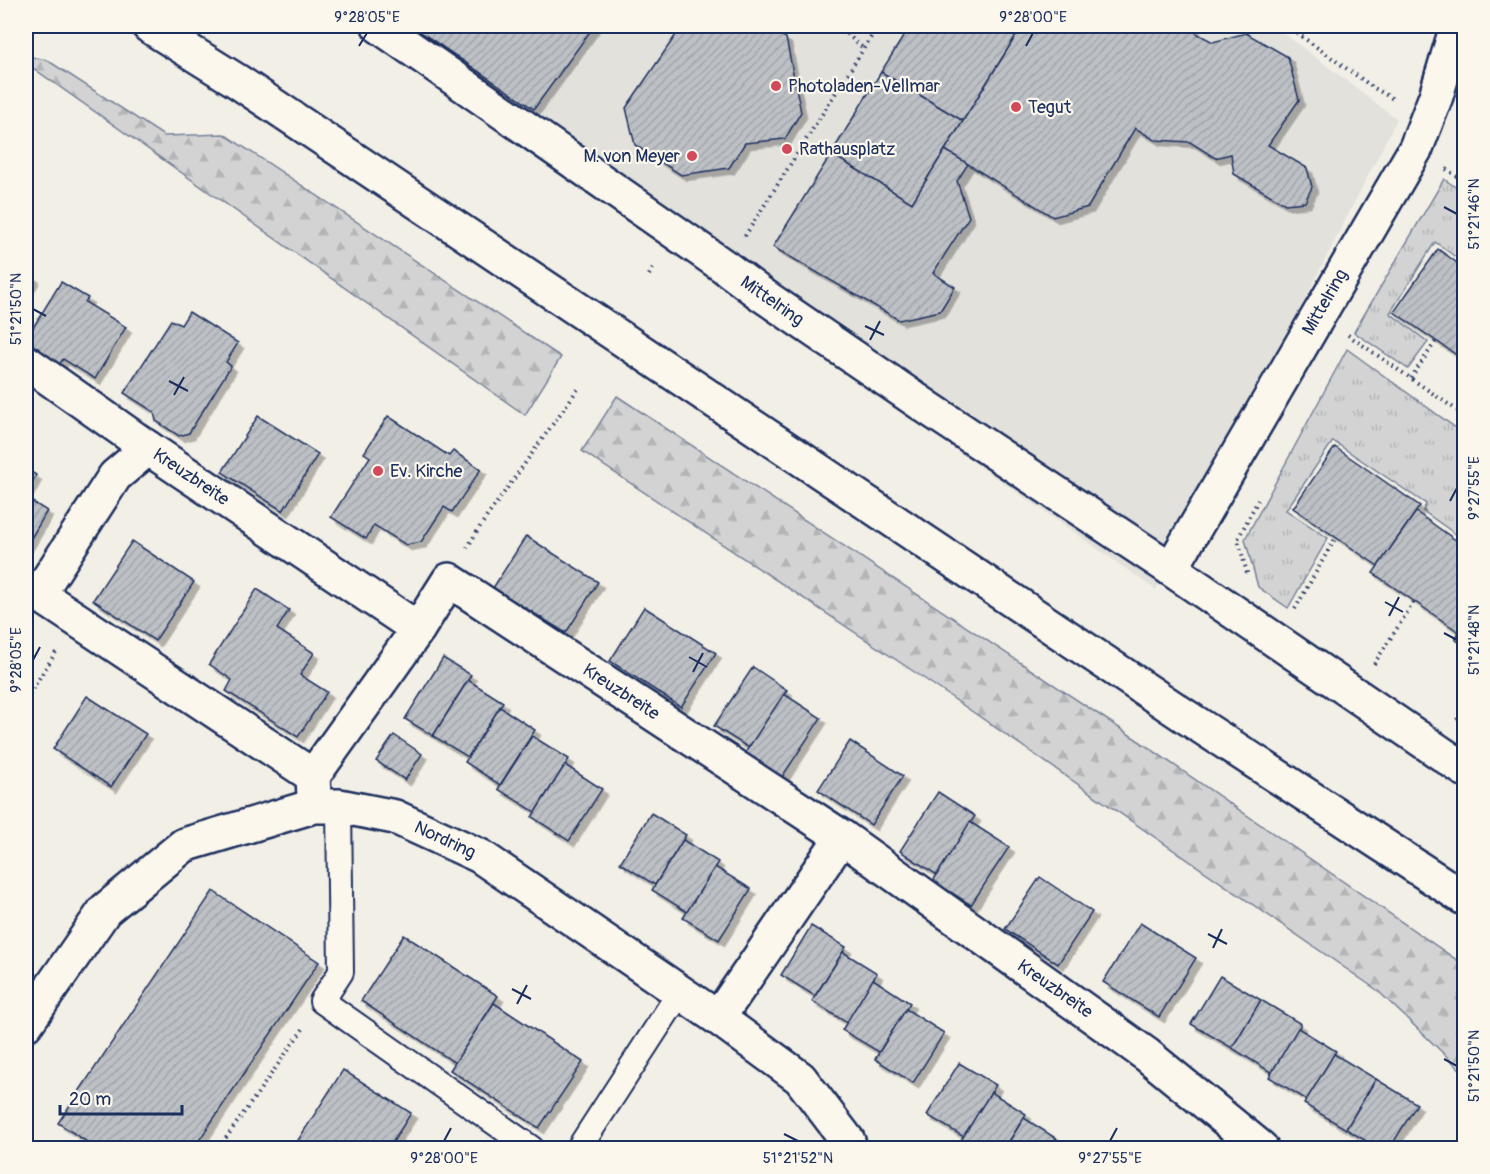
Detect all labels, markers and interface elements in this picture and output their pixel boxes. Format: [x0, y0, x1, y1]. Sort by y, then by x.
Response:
text: 9°28'05"E [334, 8, 400, 27]
text: 9°28'00"E [999, 8, 1067, 27]
place label: Photoladen-Vellmar [788, 75, 941, 98]
marker: Photoladen-Vellmar [769, 79, 783, 93]
place label: Tegut [1028, 96, 1072, 119]
marker: Tegut [1009, 100, 1023, 114]
place label: Rathausplatz [799, 138, 895, 161]
marker: Rathausplatz [780, 142, 794, 156]
place label: M. von Meyer [583, 145, 681, 168]
marker: M. von Meyer [685, 149, 699, 163]
text: 51°21'46"N [1465, 178, 1484, 250]
street label: Mittelring [1297, 265, 1353, 339]
street label: Mittelring [736, 271, 808, 331]
text: 51°21'50"N [7, 273, 26, 345]
street label: Kreuzbreite [148, 443, 234, 511]
text: 9°27'55"E [1465, 456, 1484, 520]
place label: Ev. Kirche [390, 460, 462, 483]
marker: Ev. Kirche [371, 464, 385, 478]
text: 51°21'48"N [1465, 605, 1484, 675]
text: 9°28'05"E [7, 627, 26, 693]
street label: Kreuzbreite [578, 659, 664, 725]
street label: Nordring [410, 816, 480, 864]
street label: Kreuzbreite [1013, 955, 1097, 1024]
text: 51°21'50"N [1465, 1030, 1484, 1102]
scale bar [60, 1078, 182, 1116]
text: 20 m [69, 1088, 111, 1111]
text: 9°28'00"E [410, 1149, 478, 1168]
text: 51°21'52"N [763, 1149, 833, 1168]
text: 9°27'55"E [1078, 1149, 1142, 1168]

